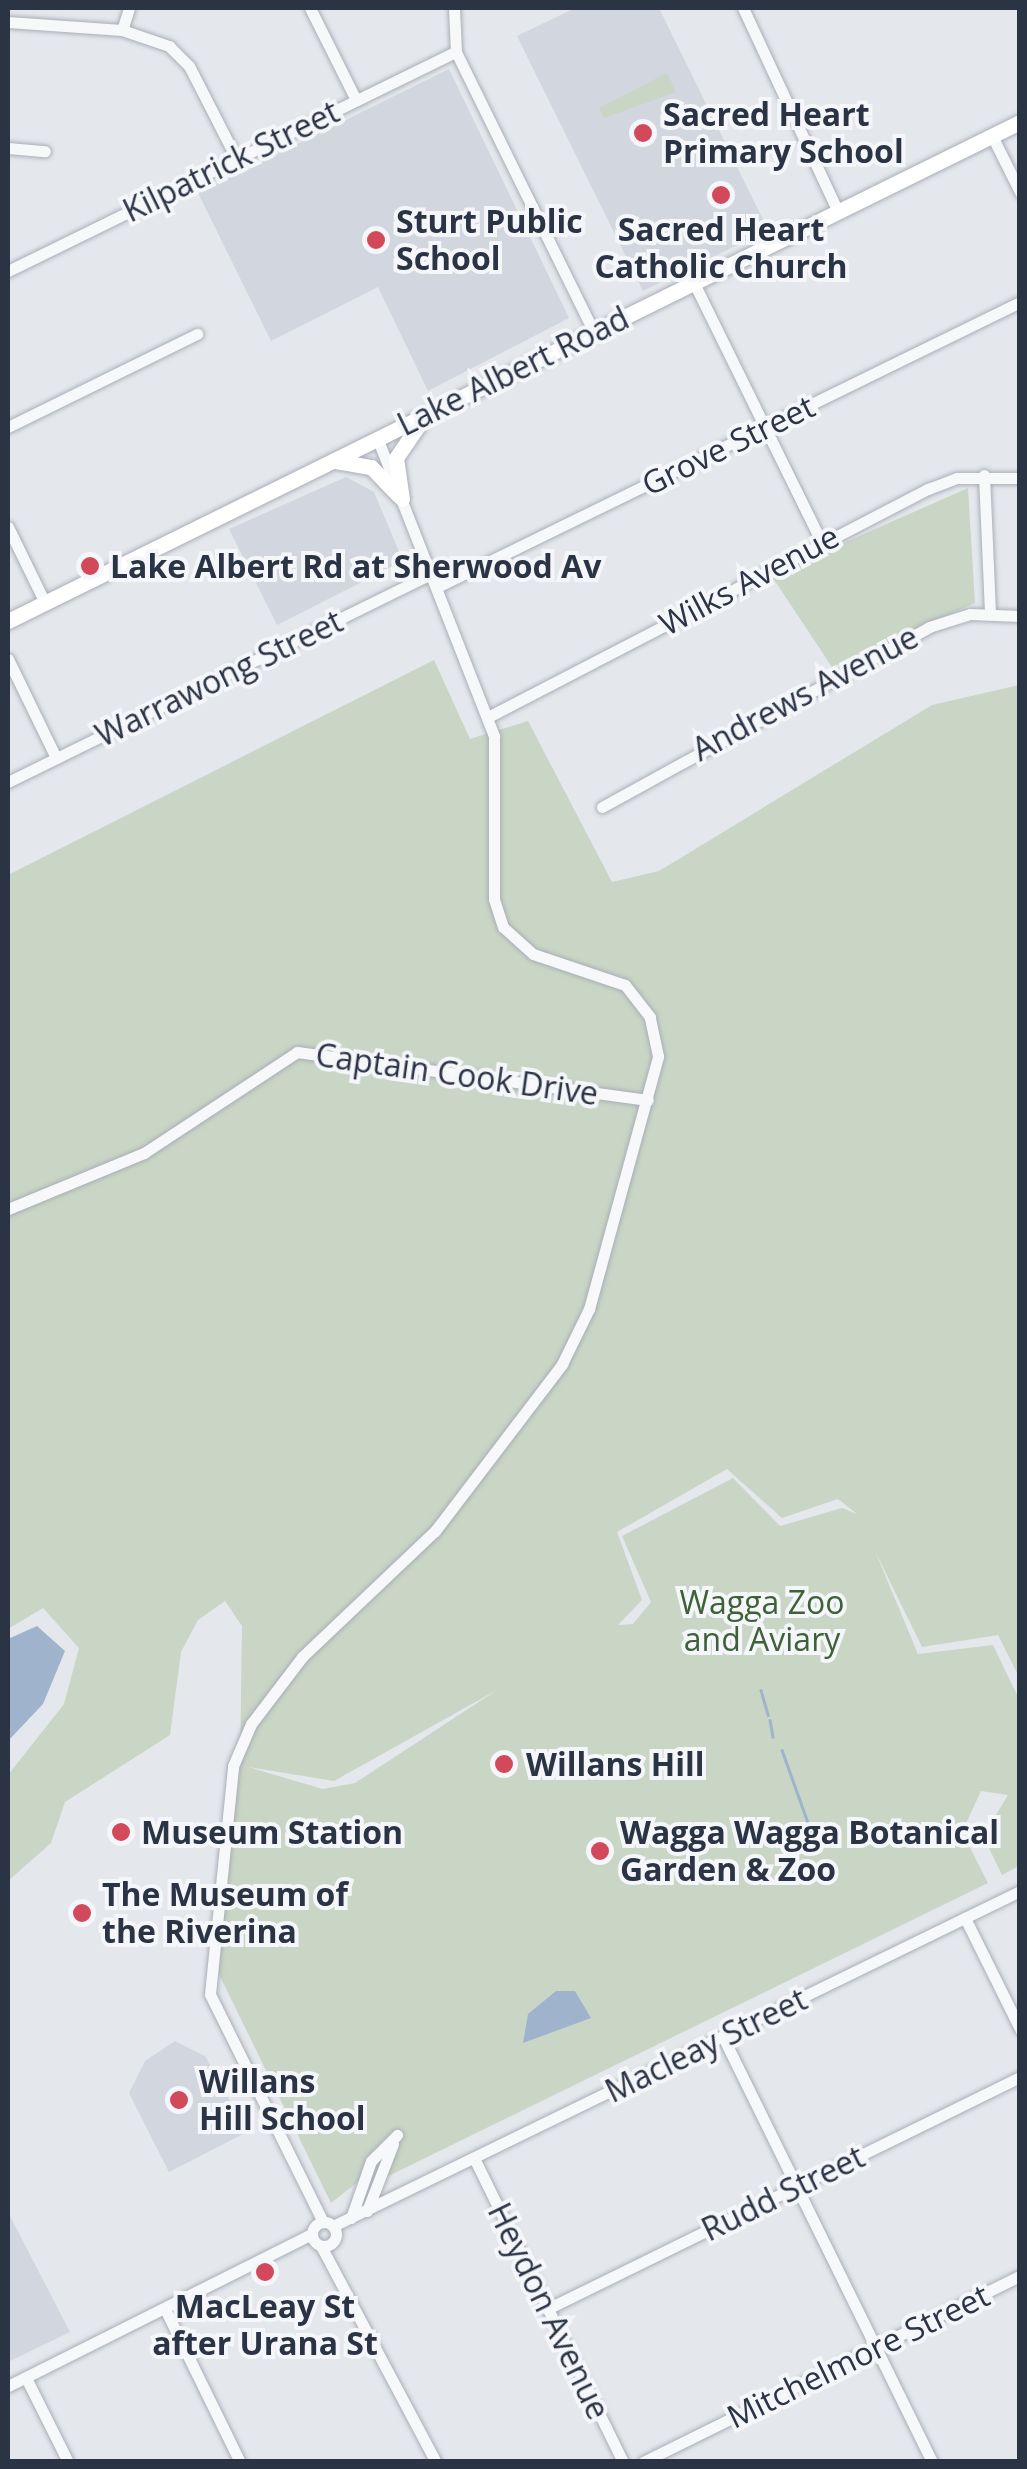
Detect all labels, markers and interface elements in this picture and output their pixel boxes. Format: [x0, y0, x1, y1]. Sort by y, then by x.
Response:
street label: Kilpatrick Street [117, 92, 345, 230]
place label: Sacred Heart Primary School [663, 96, 904, 171]
marker: Sacred Heart Primary School [632, 122, 654, 144]
marker: Sacred Heart Catholic Church [710, 184, 732, 206]
place label: Sturt Public School [396, 203, 583, 278]
place label: Sacred Heart Catholic Church [594, 211, 848, 286]
marker: Sturt Public School [365, 229, 387, 251]
street label: Lake Albert Road [391, 298, 635, 444]
street label: Grove Street [635, 387, 821, 503]
street label: Wilks Avenue [653, 517, 845, 643]
place label: Lake Albert Rd at Sherwood Av [110, 547, 601, 585]
marker: Lake Albert Rd at Sherwood Av [79, 555, 101, 577]
street label: Warrawong Street [89, 602, 349, 754]
street label: Andrews Avenue [686, 617, 924, 769]
street label: Captain Cook Drive [313, 1035, 601, 1113]
park label: Wagga Zoo and Aviary [680, 1584, 844, 1659]
place label: Willans Hill [526, 1745, 705, 1783]
marker: Willans Hill [491, 1751, 517, 1777]
place label: Museum Station [141, 1813, 403, 1851]
place label: Wagga Wagga Botanical Garden & Zoo [620, 1814, 999, 1889]
marker: Museum Station [110, 1821, 132, 1843]
marker: Wagga Wagga Botanical Garden & Zoo [589, 1840, 611, 1862]
place label: The Museum of the Riverina [102, 1876, 348, 1951]
marker: The Museum of the Riverina [71, 1902, 93, 1924]
street label: Macleay Street [599, 1980, 813, 2110]
place label: Willans Hill School [199, 2063, 366, 2138]
marker: Willans Hill School [168, 2089, 190, 2111]
street label: Rudd Street [695, 2137, 871, 2249]
street label: Heydon Avenue [480, 2197, 618, 2425]
marker: MacLeay St after Urana St [254, 2261, 276, 2283]
street label: Mitchelmore Street [721, 2276, 995, 2436]
place label: MacLeay St after Urana St [152, 2288, 378, 2363]

